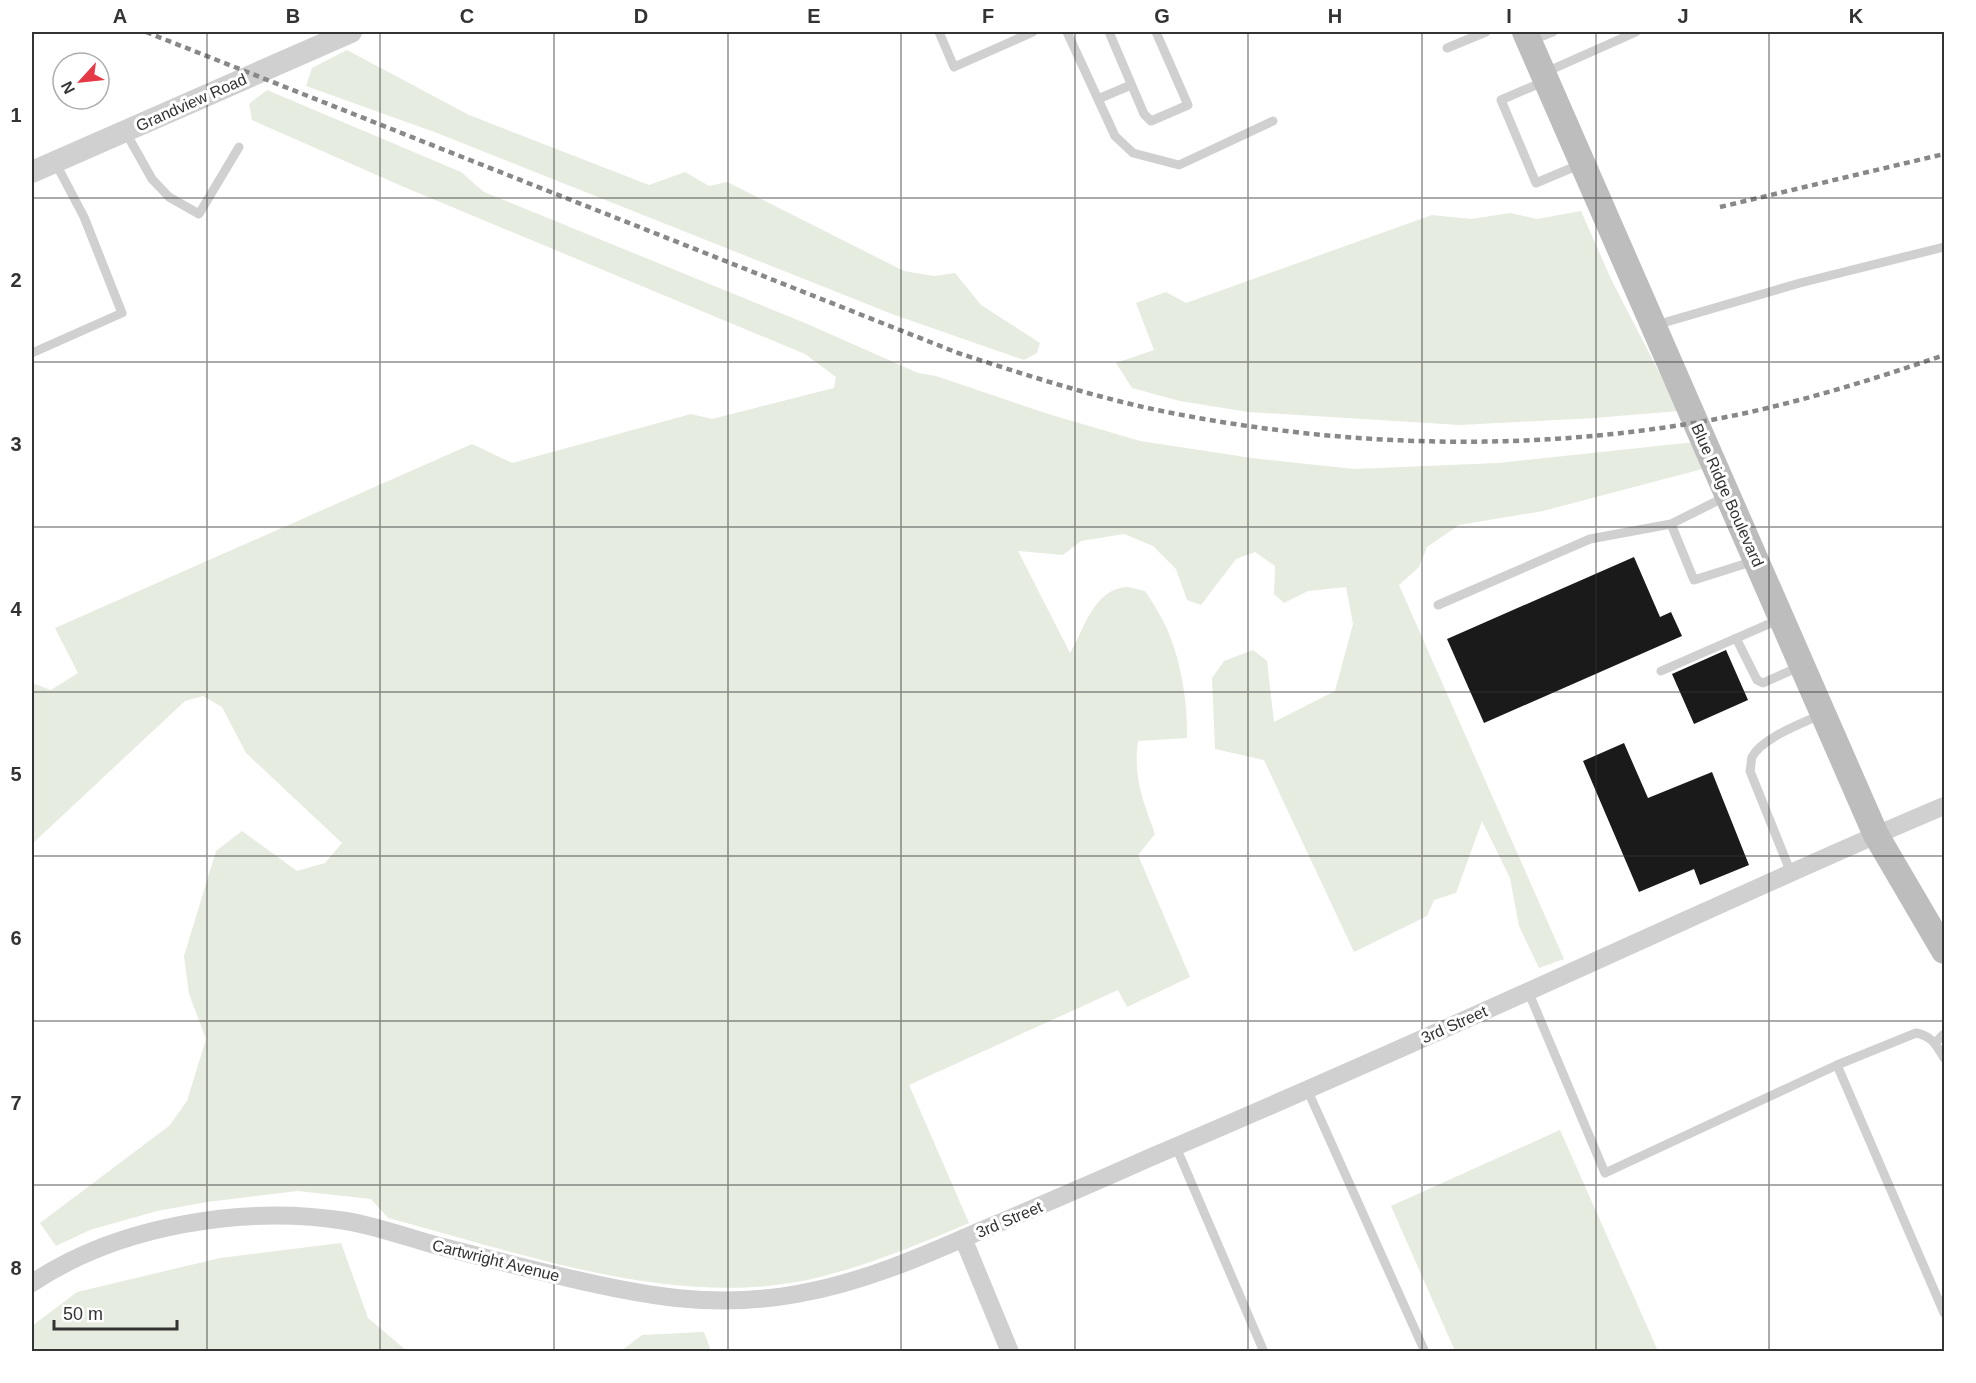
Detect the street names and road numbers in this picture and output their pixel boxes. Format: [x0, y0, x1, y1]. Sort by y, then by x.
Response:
street label: Grandview Road [133, 70, 249, 134]
street label: Blue Ridge Boulevard [1688, 421, 1767, 569]
street label: 3rd Street [1419, 1002, 1490, 1047]
street label: 3rd Street [974, 1198, 1045, 1241]
street label: Cartwright Avenue [431, 1236, 561, 1285]

